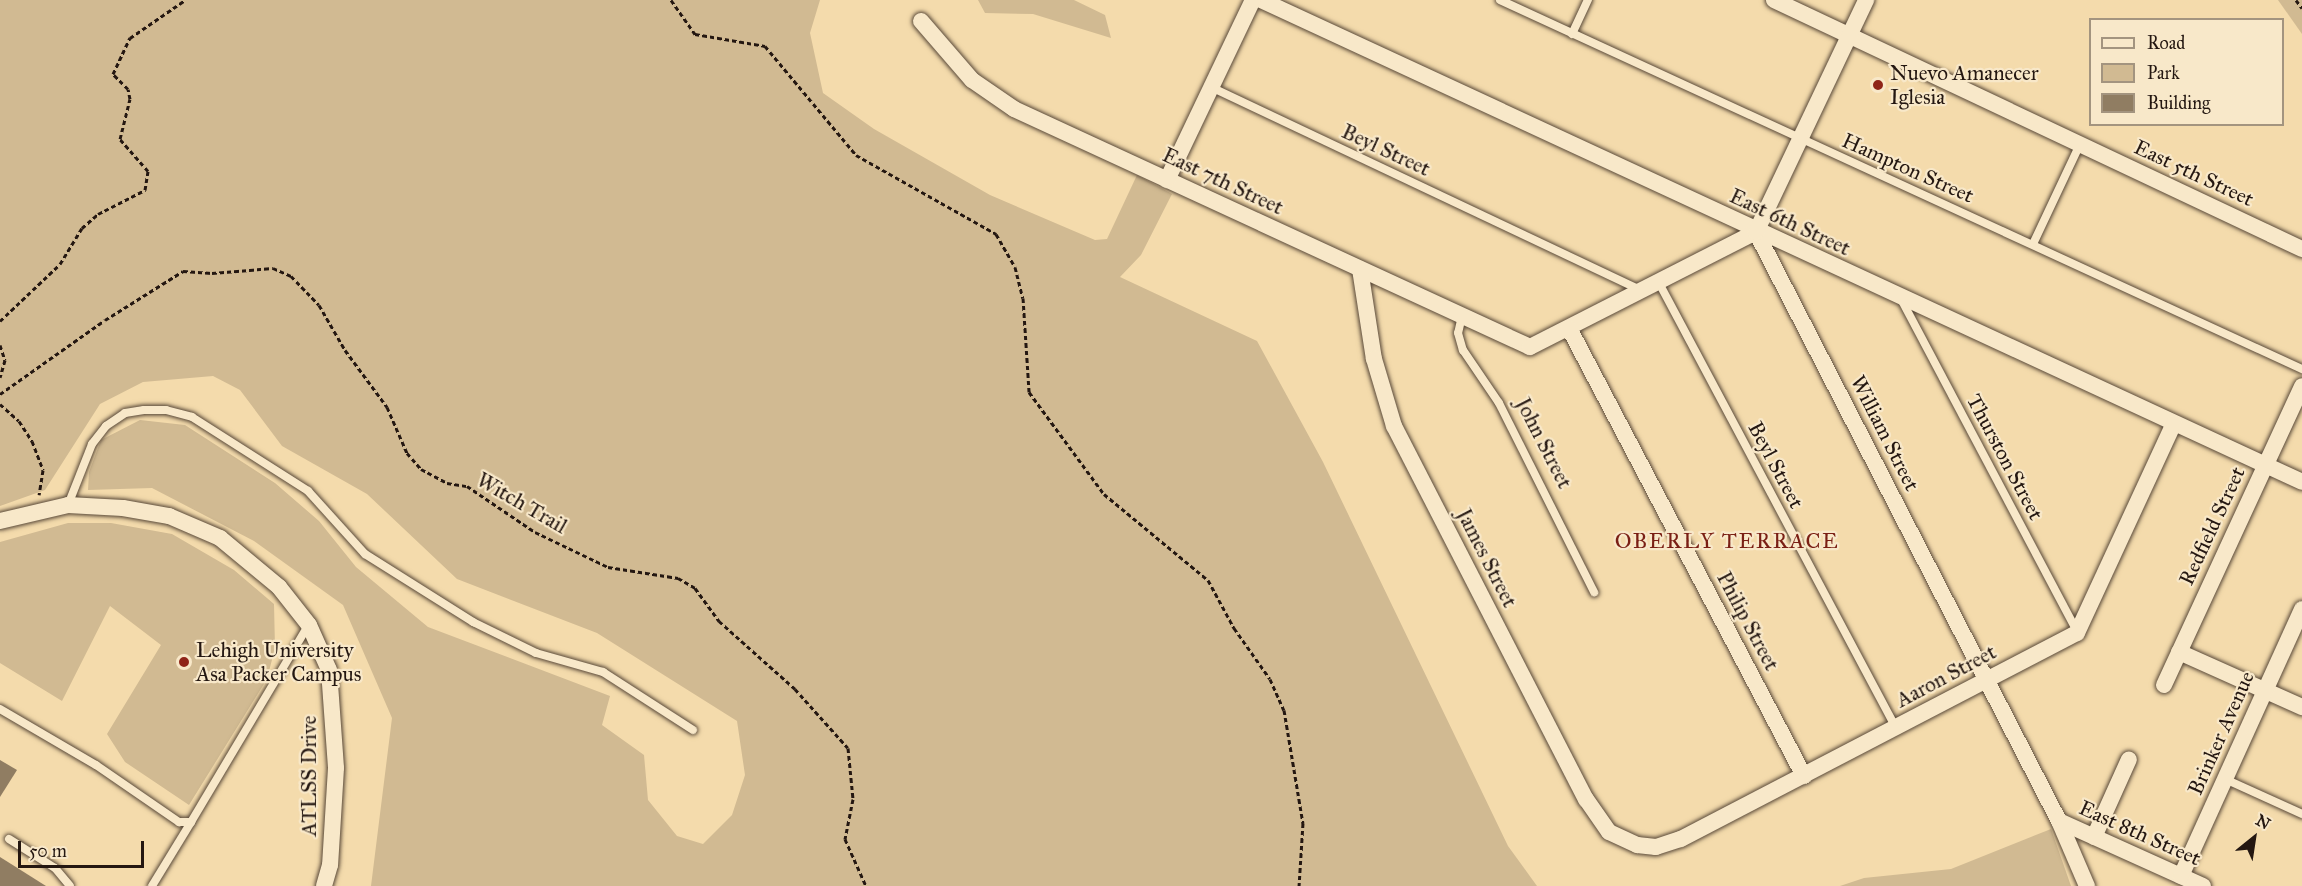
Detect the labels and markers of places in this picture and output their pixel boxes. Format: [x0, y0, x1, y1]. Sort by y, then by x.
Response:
place label: Nuevo Amanecer Iglesia [1890, 60, 2039, 110]
marker: Nuevo Amanecer Iglesia [1871, 78, 1885, 92]
place label: Lehigh University Asa Packer Campus [196, 637, 361, 687]
marker: Lehigh University Asa Packer Campus [177, 655, 191, 669]

